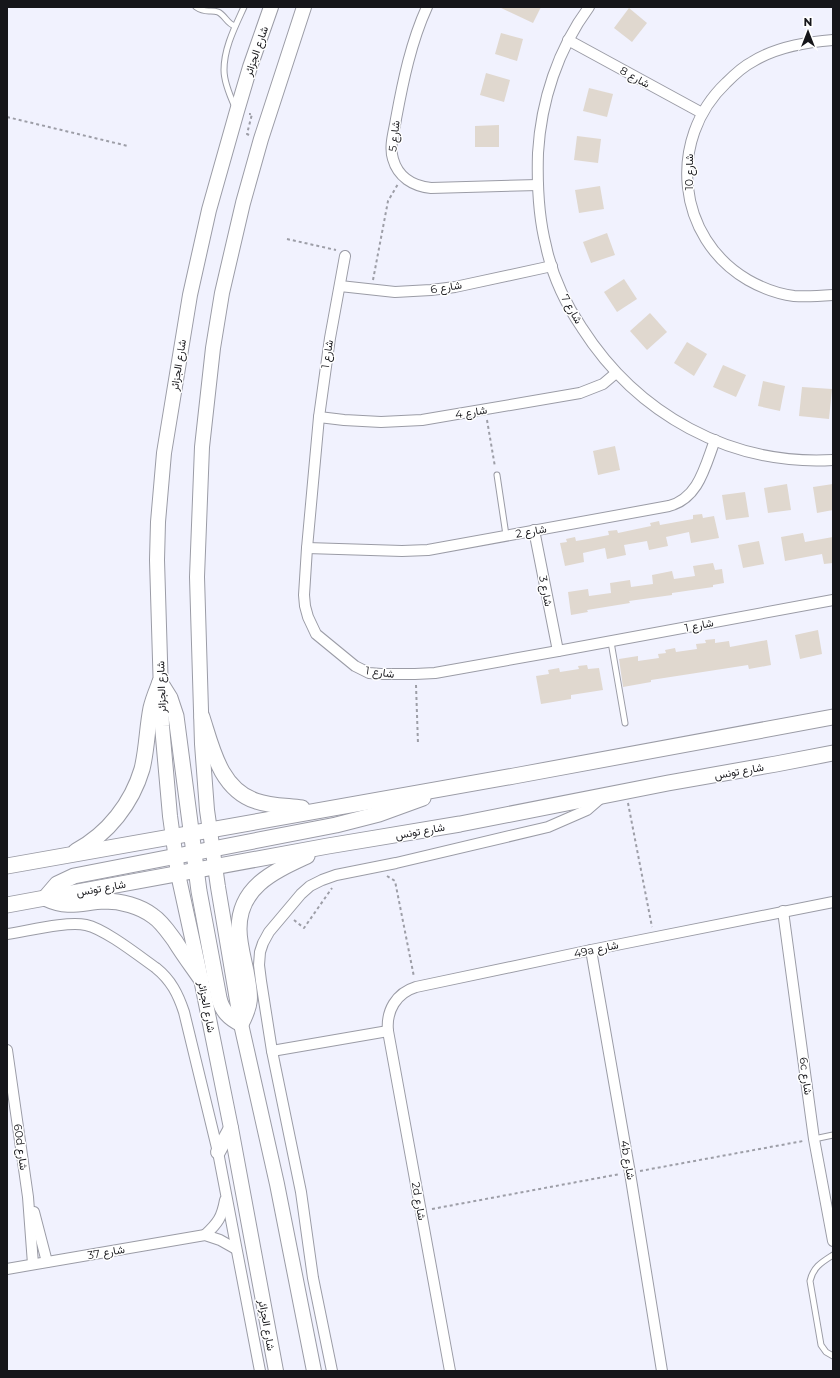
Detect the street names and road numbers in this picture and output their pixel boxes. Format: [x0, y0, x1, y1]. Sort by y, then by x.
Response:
street label: شارع الجزائر [241, 24, 272, 79]
street label: شارع 8 [617, 63, 653, 92]
street label: شارع 5 [385, 119, 404, 152]
street label: شارع 10 [682, 154, 697, 190]
street label: شارع 6 [429, 278, 463, 297]
street label: شارع 7 [557, 292, 586, 327]
street label: شارع الجزائر [167, 338, 190, 393]
street label: شارع 1 [318, 338, 337, 370]
street label: شارع 4 [454, 403, 489, 422]
street label: شارع 2 [514, 521, 548, 542]
street label: شارع 3 [535, 574, 556, 608]
street label: شارع 1 [683, 615, 715, 636]
street label: شارع الجزائر [153, 660, 170, 714]
street label: شارع 1 [365, 663, 396, 682]
street label: شارع تونس [713, 760, 765, 783]
street label: شارع تونس [394, 820, 446, 843]
street label: شارع تونس [75, 877, 127, 900]
street label: 49a شارع [572, 937, 620, 962]
street label: شارع الجزائر [194, 979, 219, 1034]
street label: 6c شارع [795, 1056, 816, 1096]
street label: 60d شارع [10, 1123, 31, 1171]
street label: 4b شارع [617, 1139, 638, 1181]
street label: 2d شارع [408, 1181, 429, 1222]
street label: شارع 37 [86, 1242, 126, 1263]
street label: شارع الجزائر [254, 1297, 278, 1352]

